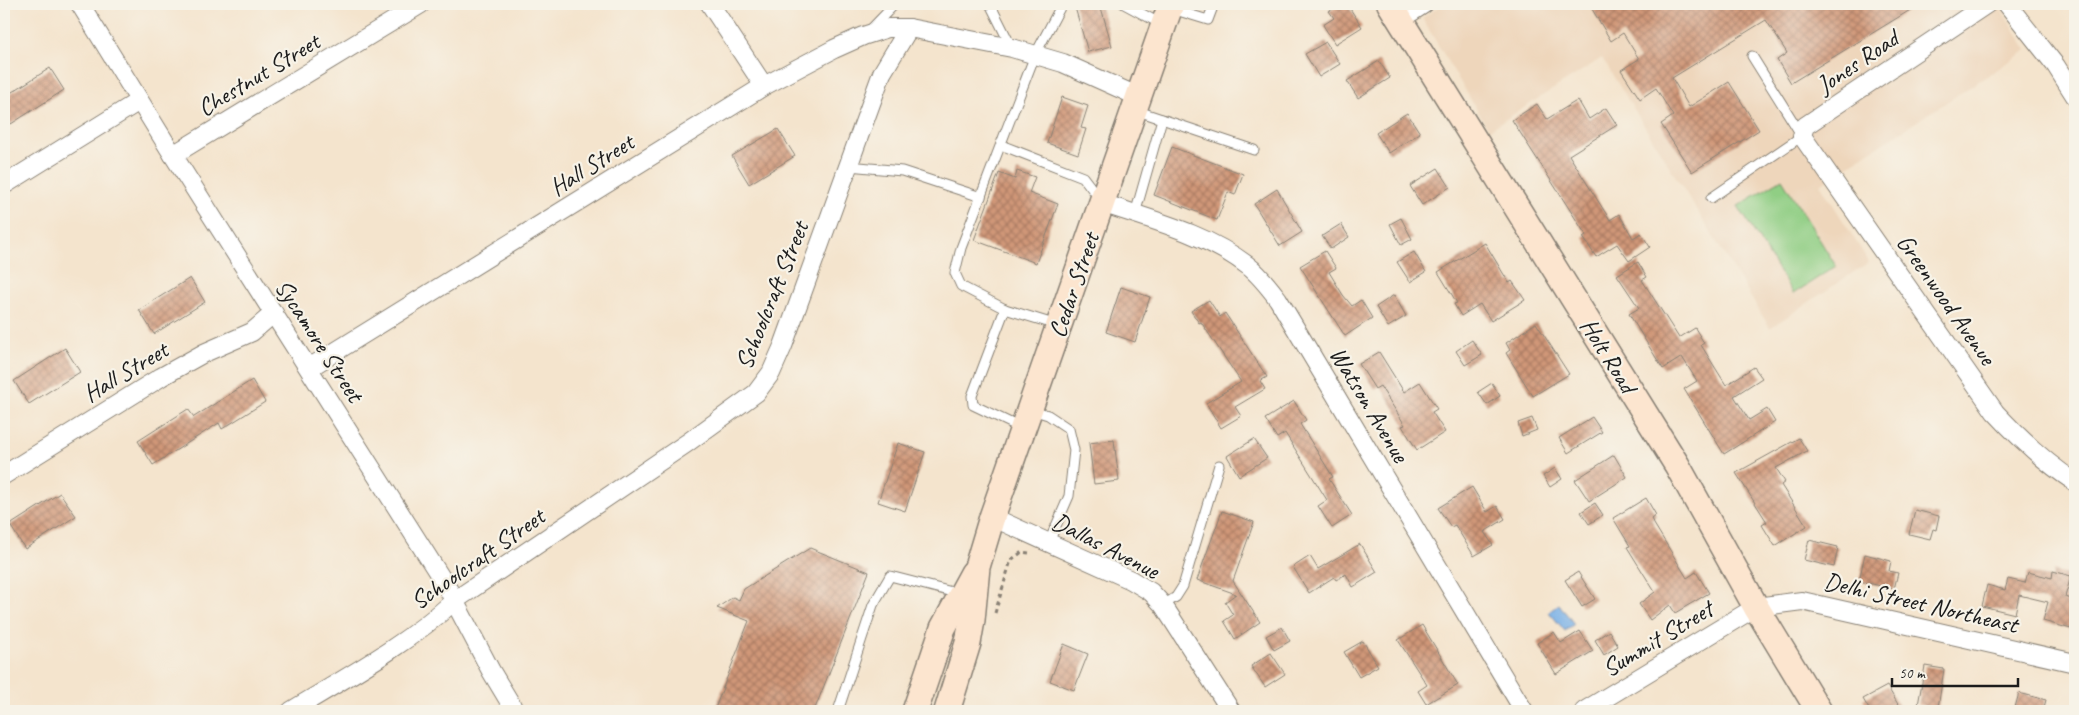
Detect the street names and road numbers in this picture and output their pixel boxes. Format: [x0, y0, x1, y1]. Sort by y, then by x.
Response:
street label: Jones Road [1810, 21, 1907, 101]
street label: Chestnut Street [192, 24, 328, 124]
street label: Hall Street [543, 125, 642, 203]
street label: Schoolcraft Street [728, 214, 817, 374]
street label: Cedar Street [1041, 226, 1108, 342]
street label: Greenwood Avenue [1889, 228, 2004, 373]
street label: Sycamore Street [268, 273, 372, 410]
street label: Holt Road [1573, 312, 1645, 402]
street label: Hall Street [77, 333, 176, 410]
street label: Watson Avenue [1322, 341, 1417, 470]
street label: Schoolcraft Street [404, 499, 553, 617]
street label: Dallas Avenue [1047, 505, 1166, 587]
street label: Delhi Street Northeast [1821, 565, 2023, 641]
street label: Summit Street [1596, 591, 1722, 684]

